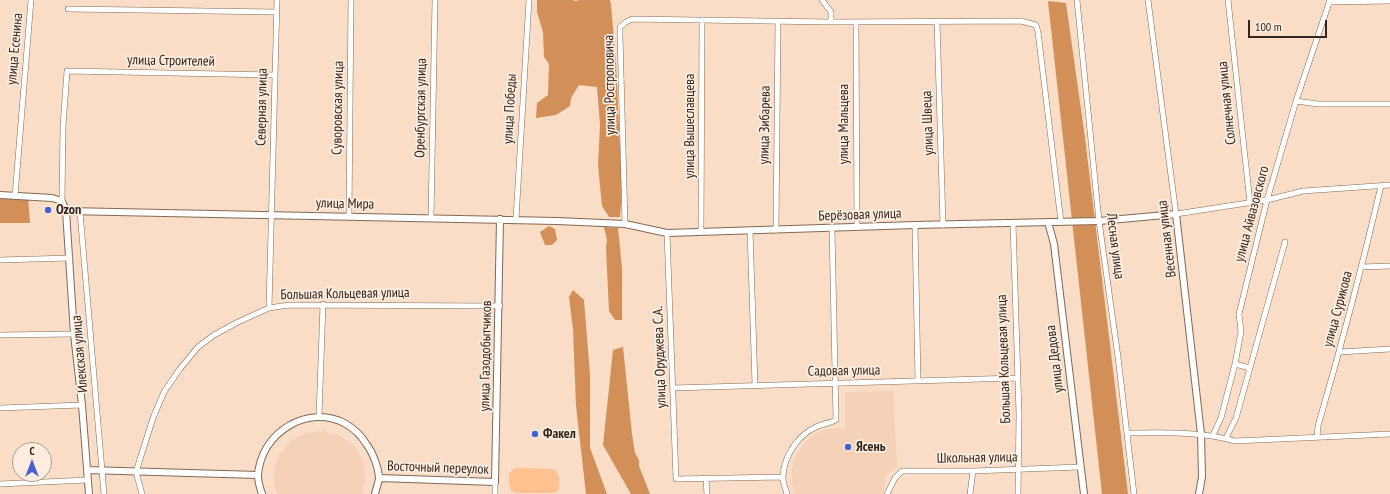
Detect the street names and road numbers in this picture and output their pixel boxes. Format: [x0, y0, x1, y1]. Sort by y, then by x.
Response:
street label: улица Есенина [3, 12, 27, 86]
street label: улица Ростроповича [601, 35, 619, 135]
street label: улица Строителей [127, 52, 215, 70]
street label: Оренбургская улица [412, 58, 430, 158]
street label: Солнечная улица [1214, 60, 1240, 146]
street label: Суворовская улица [329, 61, 347, 155]
street label: Северная улица [253, 68, 271, 146]
street label: улица Победы [500, 73, 520, 145]
street label: улица Вышеславцева [682, 74, 698, 178]
street label: улица Мальцева [836, 84, 852, 164]
street label: улица Зибарева [756, 86, 774, 164]
street label: улица Швеца [918, 90, 938, 156]
street label: улица Айвазовского [1231, 164, 1273, 264]
street label: улица Мира [316, 195, 374, 213]
street label: Весенная улица [1154, 199, 1180, 279]
street label: Берёзовая улица [818, 205, 902, 225]
street label: Лесная улица [1103, 212, 1127, 280]
street label: улица Сурикова [1320, 269, 1356, 349]
street label: Большая Кольцевая улица [280, 284, 410, 304]
street label: Большая Кольцевая улица [993, 294, 1015, 424]
street label: улица Газодобытчиков [477, 300, 495, 412]
street label: улица Оруджева С.А. [650, 306, 670, 408]
street label: Илекская улица [68, 315, 92, 393]
street label: улица Дедова [1043, 324, 1067, 394]
street label: Садовая улица [808, 362, 880, 380]
street label: Школьная улица [936, 449, 1018, 467]
street label: Восточный переулок [387, 458, 489, 478]

